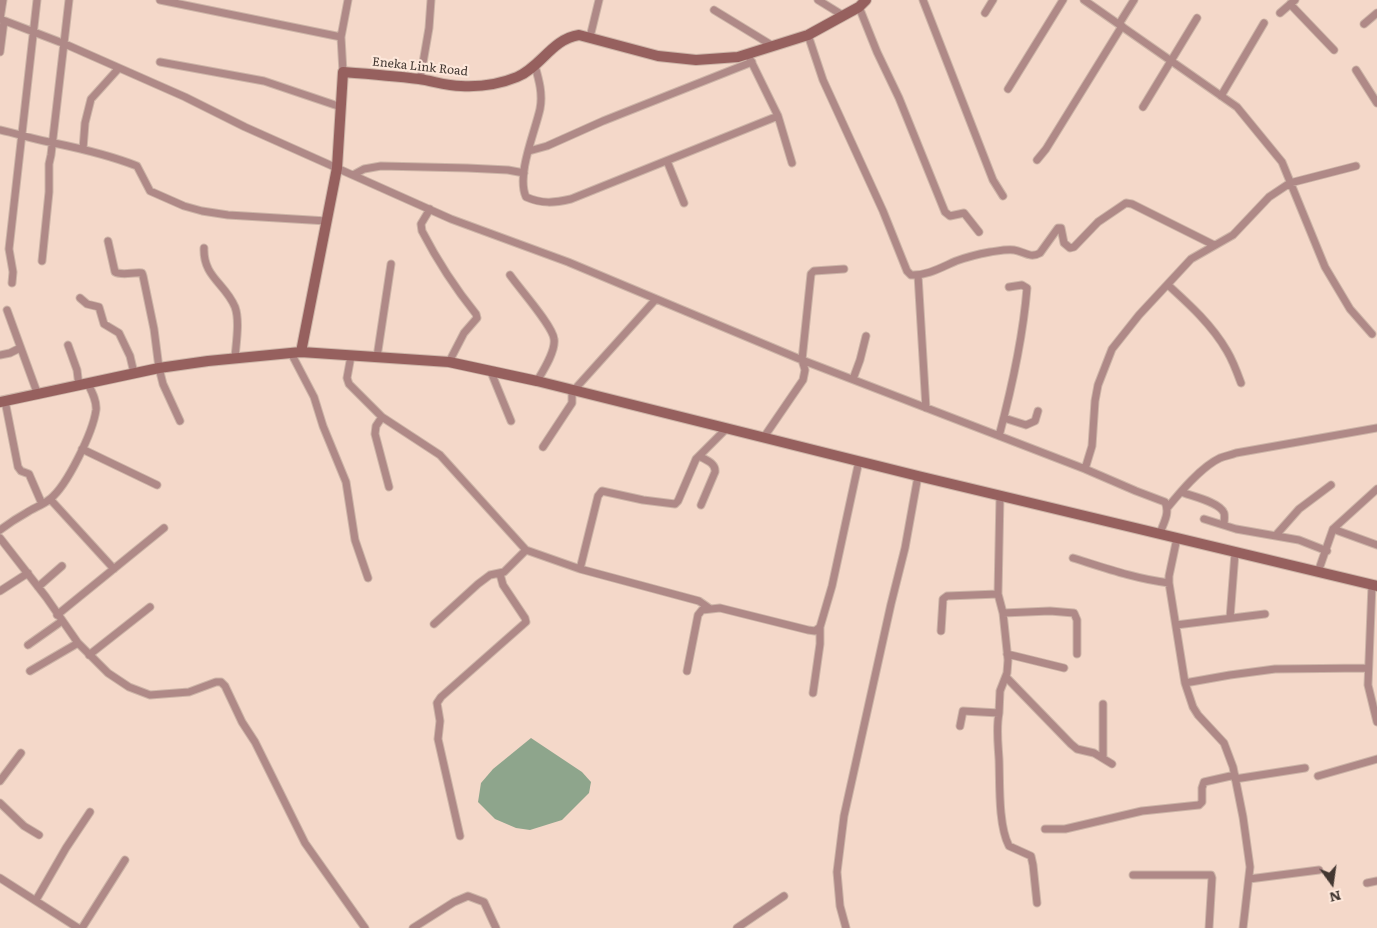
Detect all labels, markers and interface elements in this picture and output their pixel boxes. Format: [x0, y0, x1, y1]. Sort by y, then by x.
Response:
street label: Eneka Link Road [371, 55, 469, 79]
north arrow [1307, 858, 1357, 908]
text: N [1328, 886, 1344, 909]

